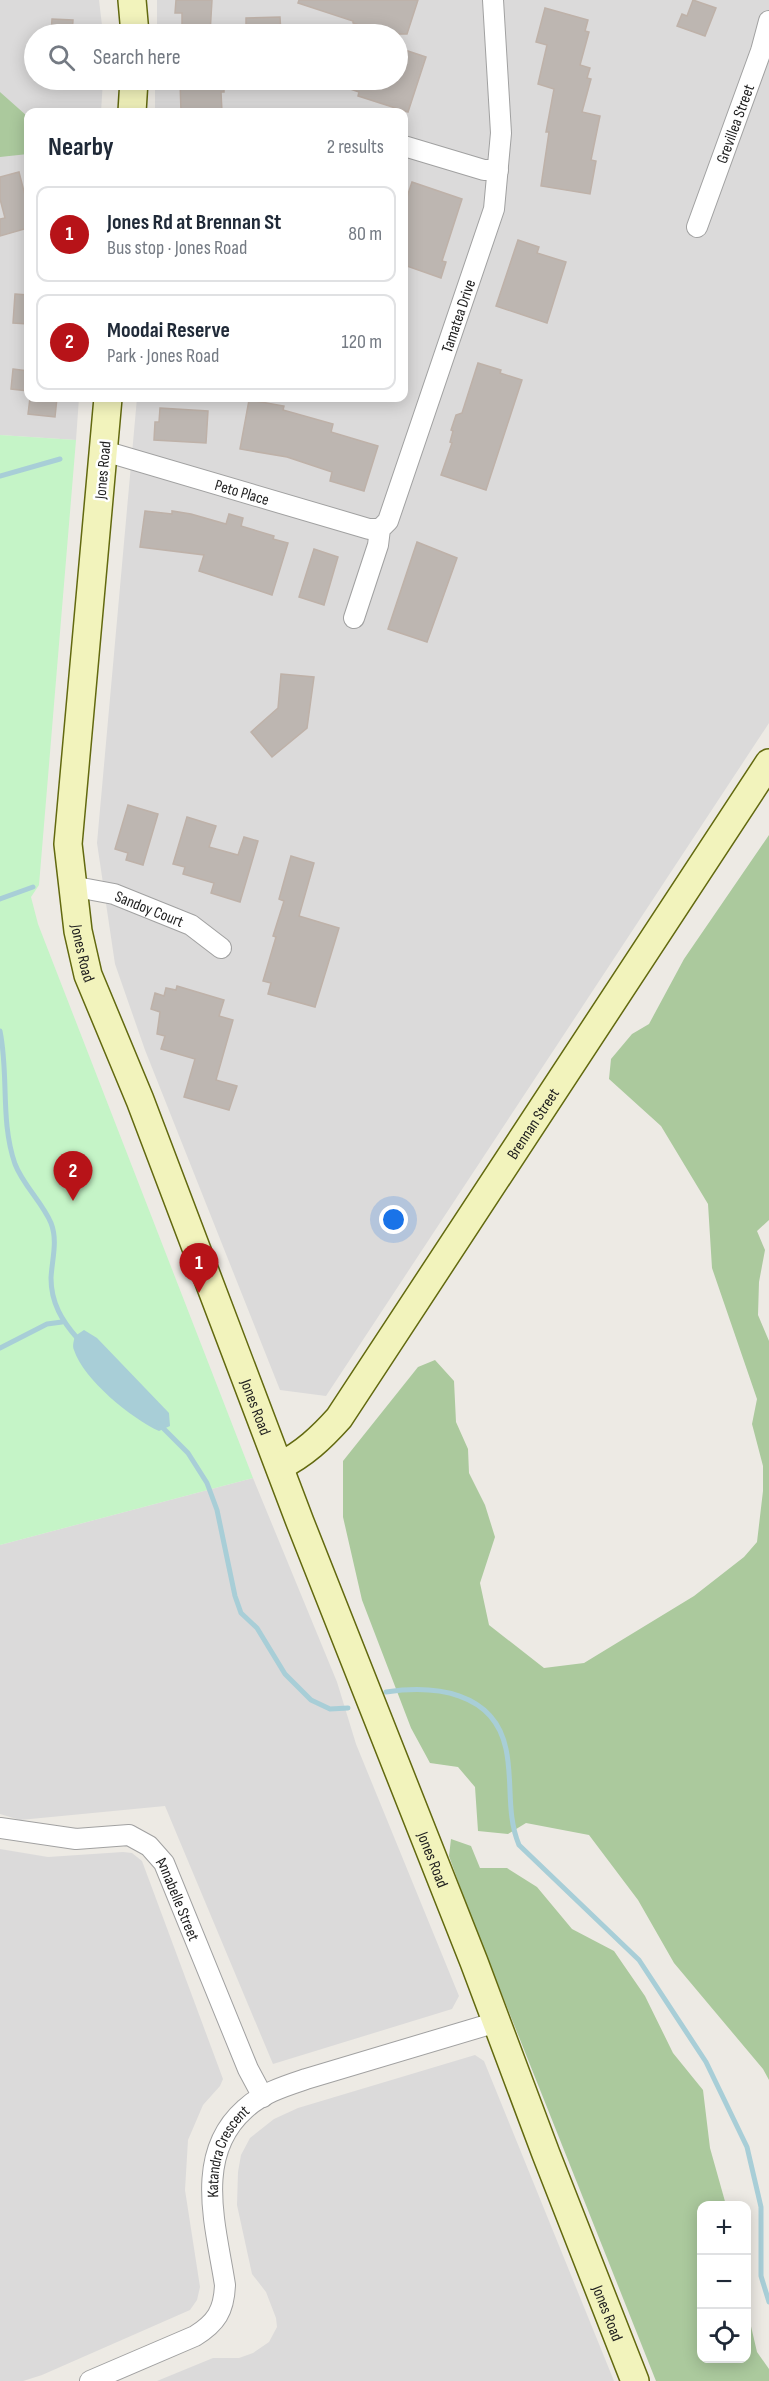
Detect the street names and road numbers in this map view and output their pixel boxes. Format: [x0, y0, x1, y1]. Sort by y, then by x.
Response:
street label: Grevillea Street [713, 82, 759, 166]
street label: Tamatea Drive [438, 277, 480, 355]
street label: Jones Road [91, 440, 115, 501]
street label: Peto Place [212, 476, 271, 510]
street label: Sandoy Court [112, 887, 186, 932]
street label: Jones Road [66, 923, 98, 985]
street label: Brennan Street [504, 1085, 564, 1163]
street label: Jones Road [235, 1376, 274, 1438]
street label: Jones Road [412, 1828, 452, 1891]
street label: Annabelle Street [151, 1853, 203, 1944]
street label: Katandra Crescent [204, 2102, 254, 2198]
street label: Jones Road [587, 2282, 626, 2344]

